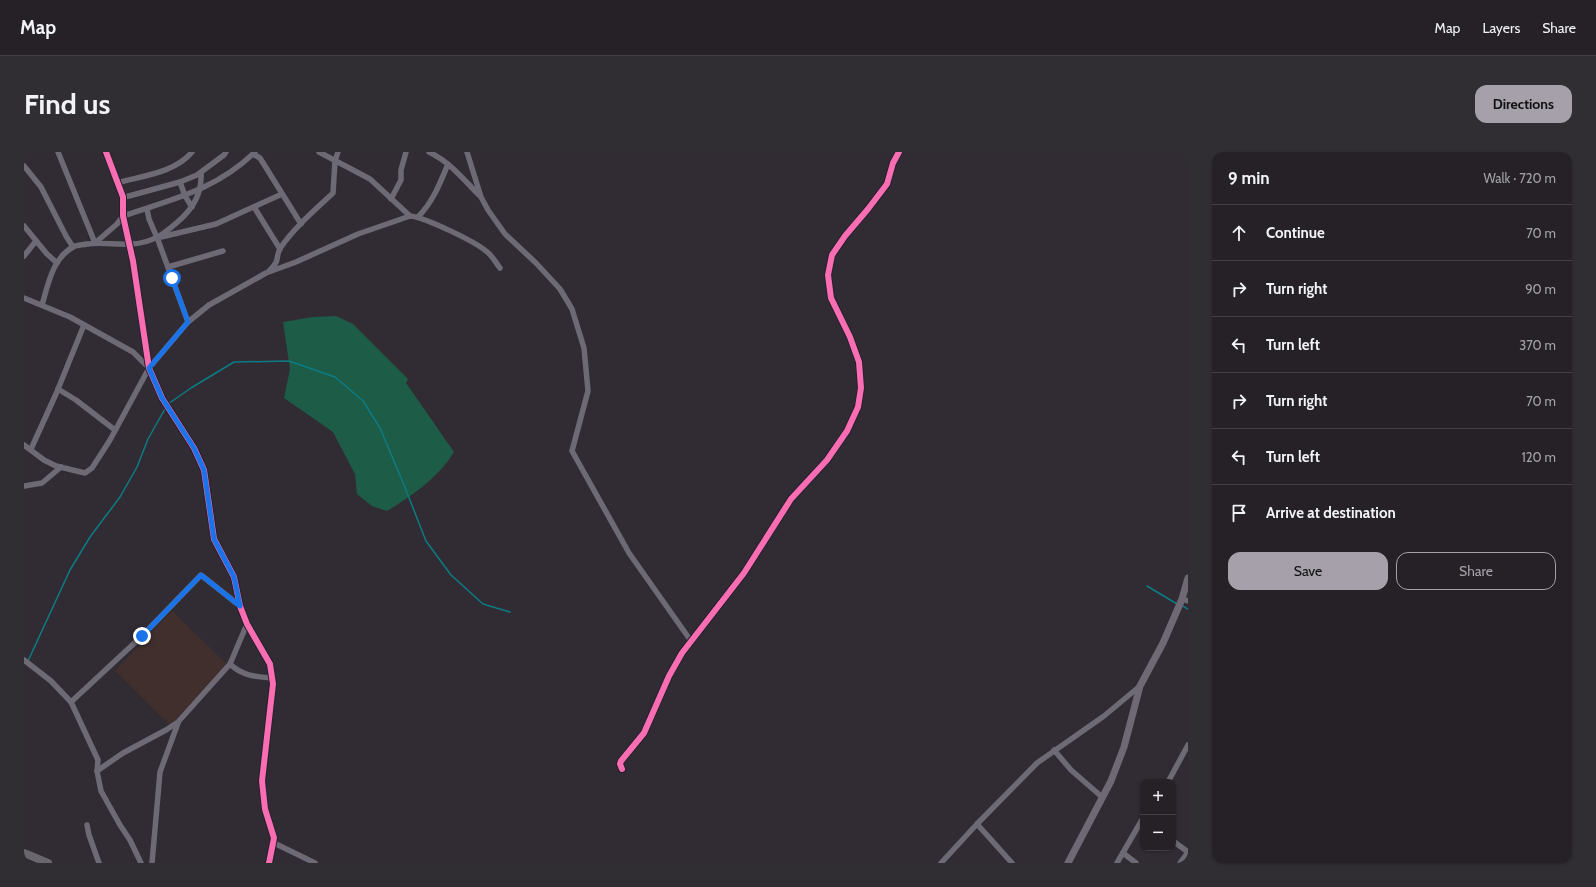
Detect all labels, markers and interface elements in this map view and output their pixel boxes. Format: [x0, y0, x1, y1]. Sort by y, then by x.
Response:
text: Map [20, 16, 56, 39]
text: Map [1435, 19, 1460, 37]
text: Layers [1482, 19, 1520, 37]
text: Share [1542, 19, 1576, 37]
button: Directions [1475, 85, 1572, 123]
text: Find us [24, 87, 110, 121]
text: 9 min [1228, 168, 1270, 188]
text: Walk · 720 m [1483, 170, 1556, 186]
icon: ahead [1228, 222, 1250, 244]
text: Continue [1266, 224, 1325, 242]
text: 70 m [1526, 225, 1556, 241]
route start [163, 269, 181, 287]
icon: right [1228, 278, 1250, 300]
text: Turn right [1266, 280, 1327, 298]
text: 90 m [1525, 281, 1556, 297]
icon: left [1228, 334, 1250, 356]
text: Turn left [1266, 336, 1320, 354]
text: 370 m [1519, 337, 1556, 353]
icon: right [1228, 390, 1250, 412]
text: Turn right [1266, 392, 1327, 410]
text: 70 m [1526, 393, 1556, 409]
icon: left [1228, 446, 1250, 468]
text: Turn left [1266, 448, 1320, 466]
text: 120 m [1522, 449, 1556, 465]
icon: arrive [1228, 502, 1250, 524]
text: Arrive at destination [1266, 504, 1396, 522]
button: Save [1228, 552, 1388, 590]
button: Share [1396, 552, 1556, 590]
route end [133, 627, 151, 645]
map controls [1140, 779, 1176, 851]
button: + [1140, 779, 1176, 815]
button: − [1140, 815, 1176, 851]

